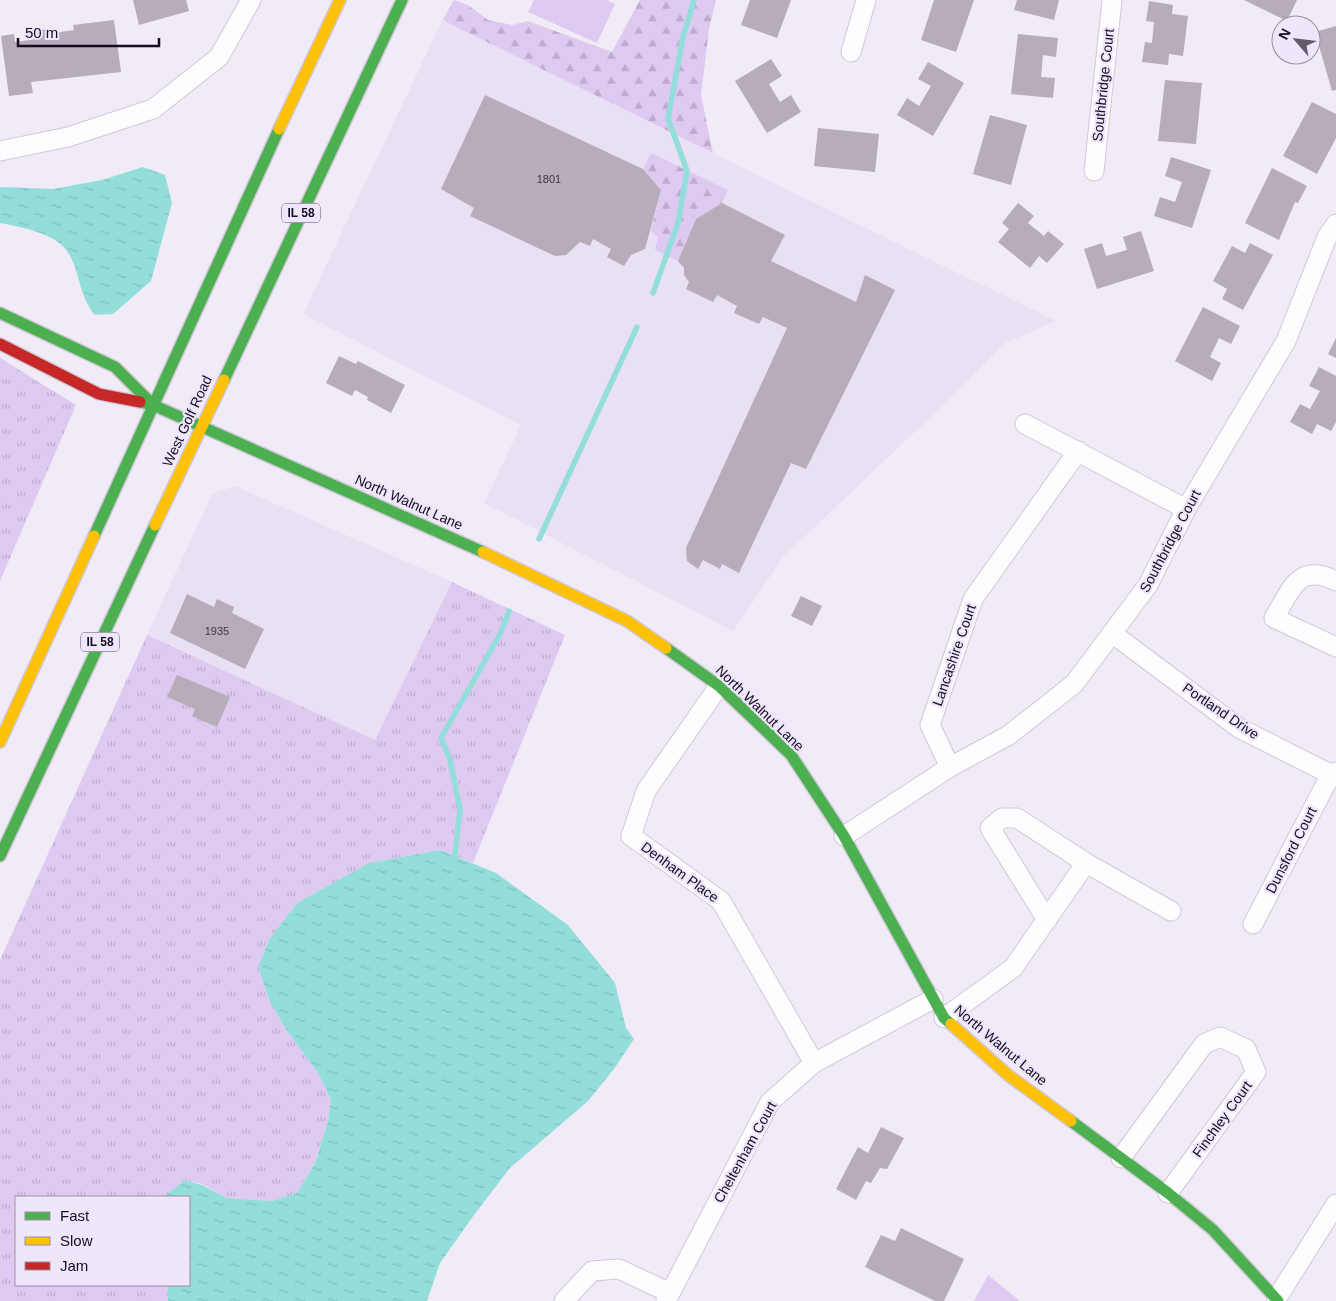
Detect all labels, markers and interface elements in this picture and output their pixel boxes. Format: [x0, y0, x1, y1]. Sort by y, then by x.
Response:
scale bar [18, 15, 159, 47]
north arrow [1271, 15, 1321, 65]
text: 50 m [25, 24, 58, 41]
text: N [1275, 26, 1294, 42]
street label: Southbridge Court [1089, 28, 1117, 142]
house number: 1801 [537, 173, 561, 185]
road number: IL 58 [282, 204, 320, 222]
street label: West Golf Road [159, 373, 215, 469]
street label: North Walnut Lane [353, 471, 466, 533]
street label: Southbridge Court [1136, 487, 1204, 595]
street label: Lancashire Court [929, 602, 979, 708]
house number: 1935 [205, 625, 229, 637]
road number: IL 58 [81, 632, 119, 652]
street label: North Walnut Lane [713, 662, 808, 754]
street label: Portland Drive [1180, 680, 1262, 743]
street label: Dunsford Court [1262, 804, 1320, 896]
street label: Denham Place [638, 839, 722, 906]
street label: North Walnut Lane [951, 1002, 1051, 1089]
street label: Finchley Court [1189, 1078, 1255, 1160]
street label: Cheltenham Court [710, 1098, 780, 1206]
legend [15, 1196, 190, 1286]
text: Fast [60, 1207, 90, 1224]
text: Slow [60, 1232, 93, 1249]
text: Jam [60, 1257, 88, 1274]

